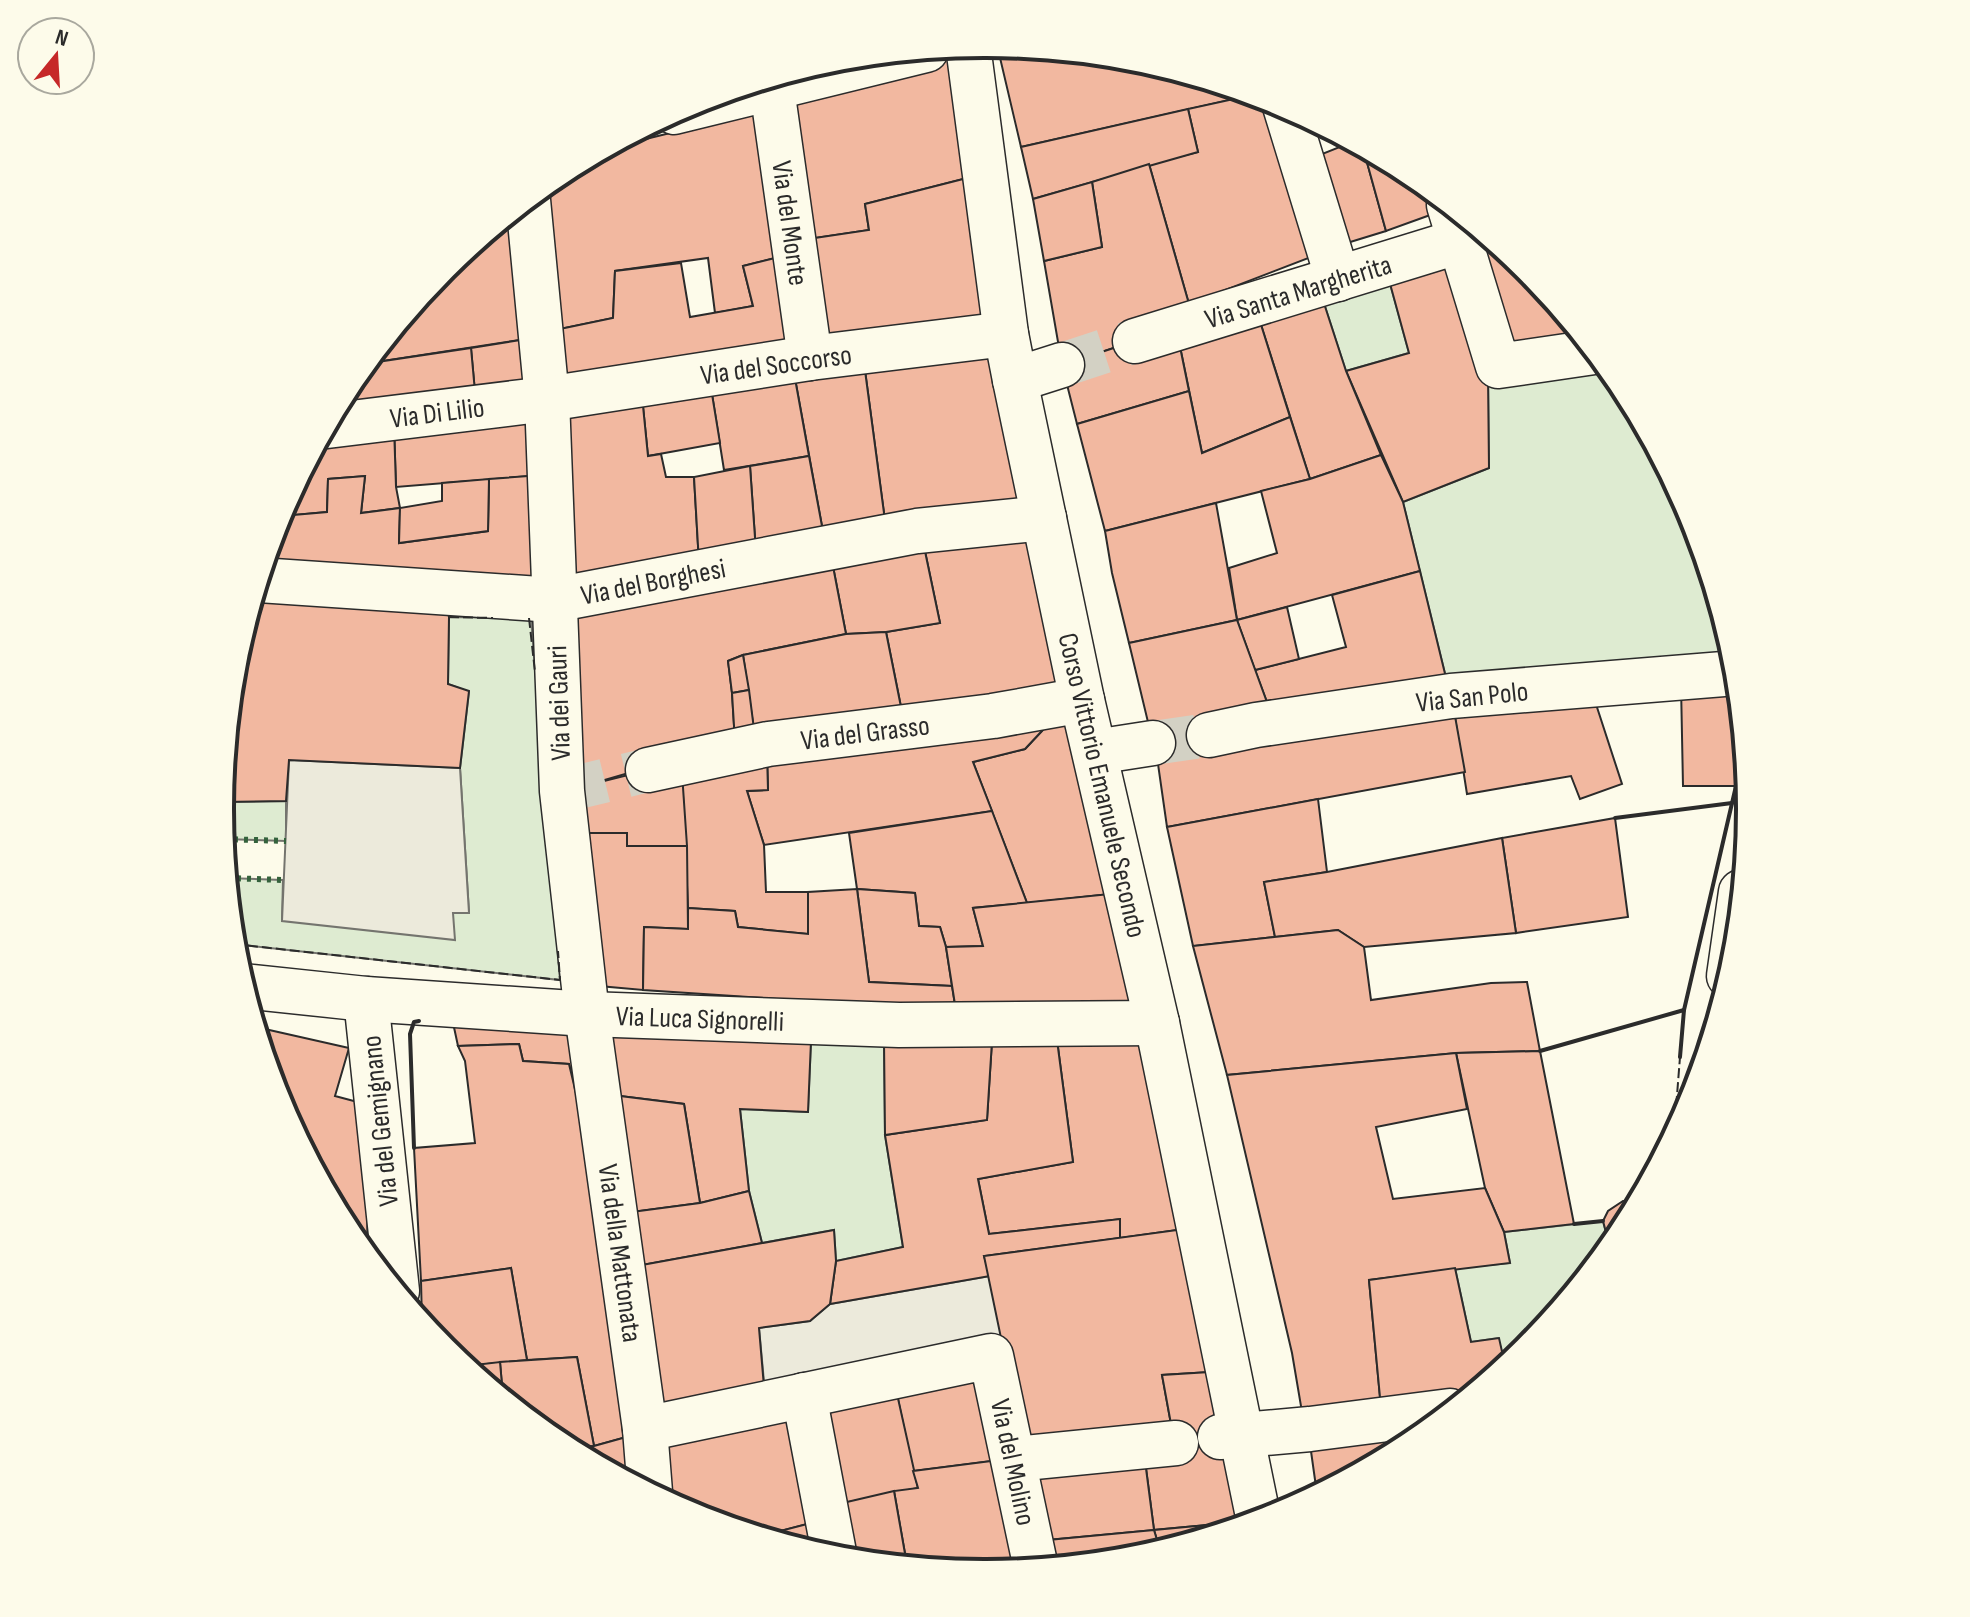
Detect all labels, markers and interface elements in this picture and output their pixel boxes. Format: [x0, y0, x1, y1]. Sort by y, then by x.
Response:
north arrow [16, 16, 96, 96]
text: N [52, 24, 71, 53]
street label: Via del Monte [764, 159, 815, 288]
street label: Via Santa Margherita [1201, 248, 1396, 336]
street label: Via del Soccorso [698, 339, 854, 392]
street label: Via Di Lilio [388, 391, 486, 436]
street label: Via del Borghesi [578, 552, 728, 613]
street label: Corso Vittorio Emanuele Secondo [1050, 630, 1153, 941]
street label: Via dei Gauri [541, 645, 578, 761]
street label: Via San Polo [1414, 675, 1530, 720]
street label: Via del Grasso [799, 709, 931, 758]
street label: Via Luca Signorelli [615, 1000, 785, 1039]
street label: Via del Gemignano [355, 1034, 406, 1208]
street label: Via della Mattonata [591, 1162, 648, 1344]
street label: Via del Molino [983, 1396, 1042, 1529]

